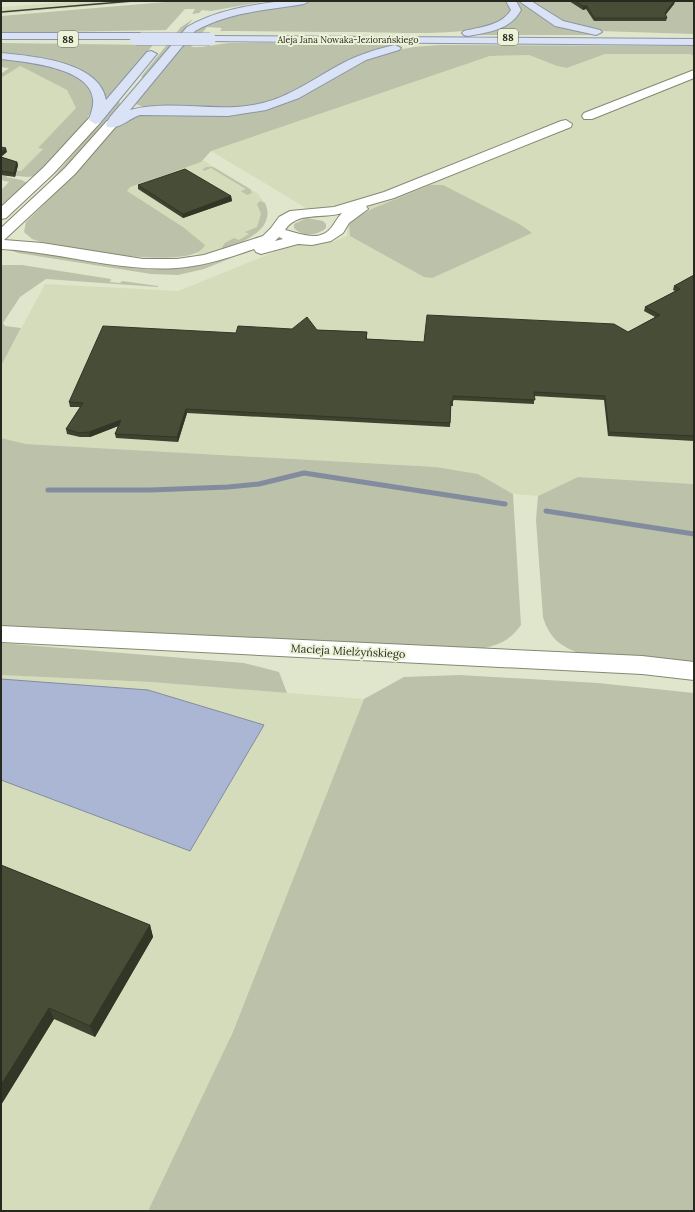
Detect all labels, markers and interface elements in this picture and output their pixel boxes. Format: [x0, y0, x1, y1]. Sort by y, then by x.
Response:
road number: 88 [498, 29, 518, 45]
road number: 88 [58, 31, 78, 47]
street label: Aleja Jana Nowaka-Jeziorańskiego [276, 34, 419, 45]
street label: Macieja Mielżyńskiego [290, 641, 406, 661]

